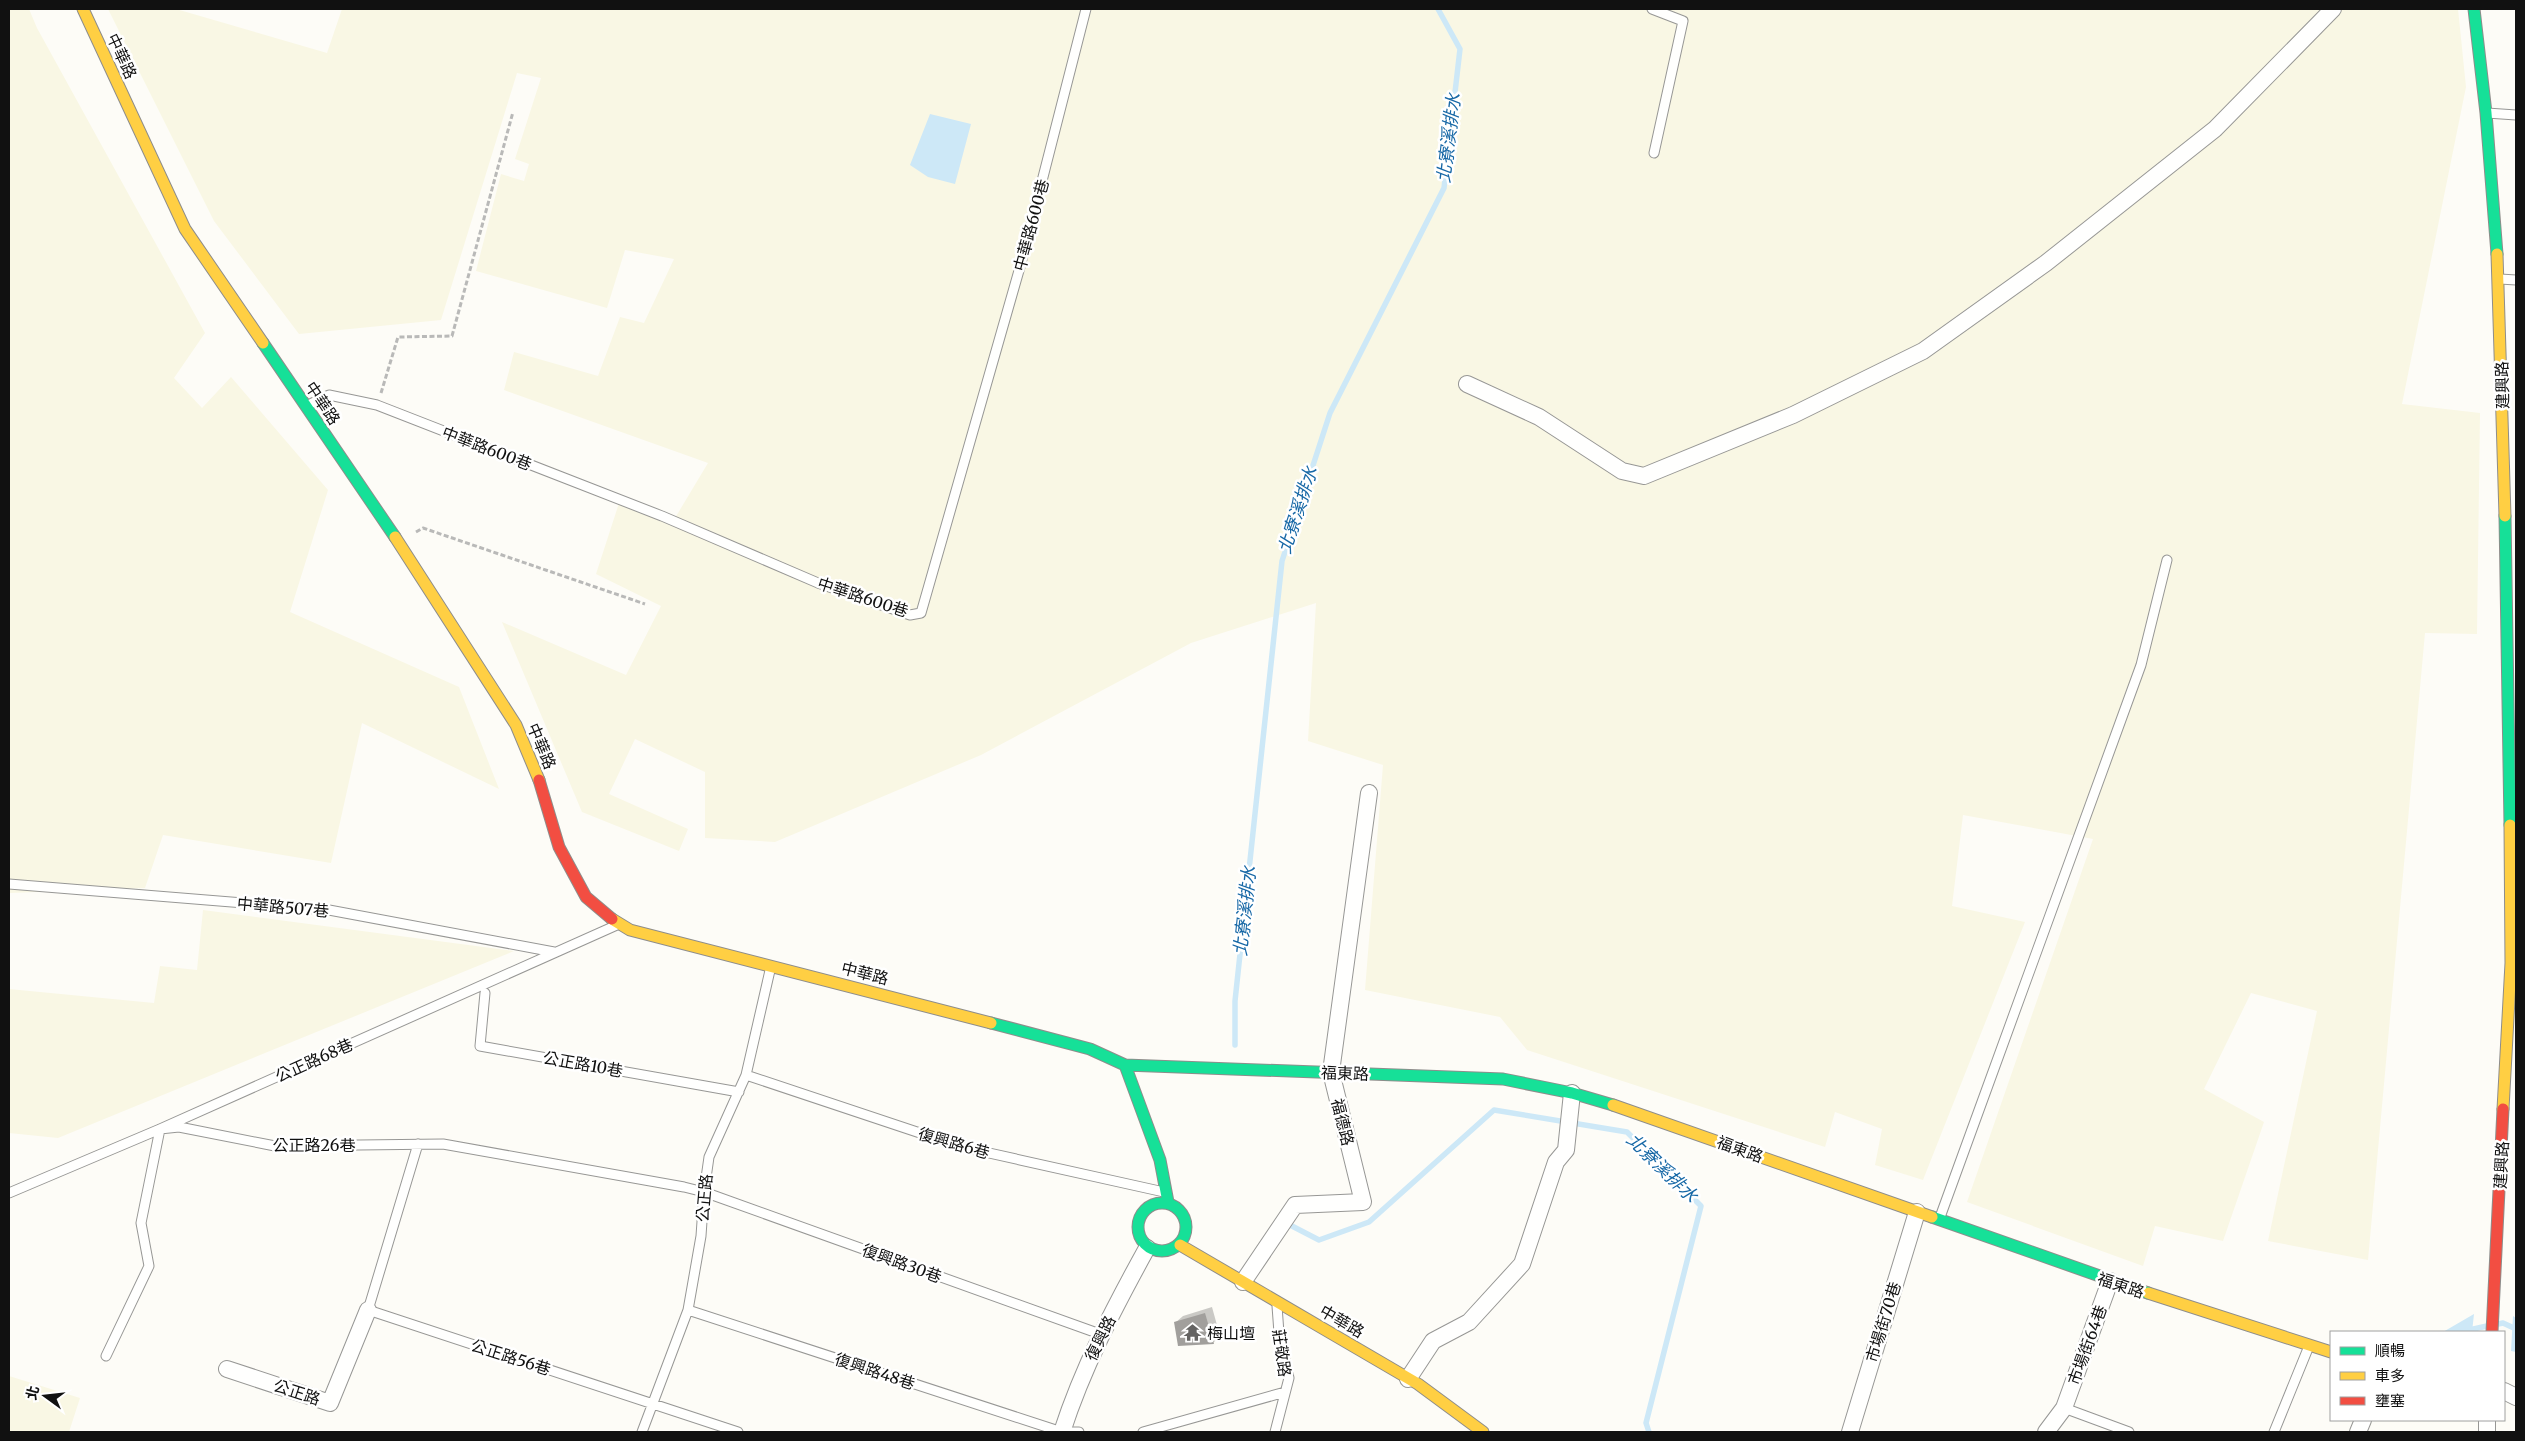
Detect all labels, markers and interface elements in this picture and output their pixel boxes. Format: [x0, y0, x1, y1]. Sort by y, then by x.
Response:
street label: 中華路 [103, 30, 141, 82]
water label: 北寮溪排水 [1432, 91, 1466, 184]
street label: 中華路600巷 [1009, 177, 1053, 273]
street label: 建興路 [2492, 361, 2512, 409]
street label: 中華路 [301, 378, 345, 428]
street label: 中華路600巷 [439, 422, 535, 474]
water label: 北寮溪排水 [1273, 463, 1323, 556]
street label: 中華路600巷 [815, 573, 911, 621]
street label: 中華路 [523, 720, 561, 772]
water label: 北寮溪排水 [1228, 864, 1261, 957]
street label: 中華路507巷 [236, 893, 330, 921]
street label: 中華路 [839, 957, 891, 989]
street label: 公正路68巷 [272, 1034, 356, 1086]
street label: 公正路10巷 [541, 1047, 625, 1081]
street label: 福東路 [1321, 1062, 1369, 1084]
street label: 福德路 [1327, 1096, 1359, 1148]
street label: 復興路6巷 [916, 1123, 992, 1163]
water label: 北寮溪排水 [1622, 1128, 1703, 1208]
street label: 福東路 [1714, 1131, 1766, 1167]
street label: 公正路26巷 [273, 1135, 355, 1155]
street label: 建興路 [2490, 1141, 2512, 1189]
street label: 公正路 [692, 1173, 716, 1223]
street label: 復興路30巷 [859, 1239, 945, 1287]
street label: 福東路 [2095, 1268, 2147, 1302]
street label: 市場街70巷 [1861, 1279, 1905, 1365]
street label: 中華路 [1316, 1300, 1368, 1342]
street label: 市場街64巷 [2063, 1302, 2111, 1388]
street label: 復興路 [1080, 1312, 1120, 1364]
temple icon: 梅山壇 [1183, 1323, 1203, 1343]
place label: 梅山壇 [1207, 1323, 1255, 1343]
street label: 莊敬路 [1269, 1328, 1295, 1378]
legend [2330, 1331, 2505, 1421]
street label: 公正路56巷 [469, 1335, 553, 1379]
text: 順暢 [2375, 1341, 2405, 1360]
street label: 復興路48巷 [832, 1349, 918, 1393]
text: 車多 [2375, 1366, 2405, 1385]
north arrow [20, 1371, 70, 1421]
street label: 公正路 [271, 1375, 323, 1409]
text: 北 [22, 1384, 43, 1402]
text: 壅塞 [2375, 1391, 2405, 1410]

